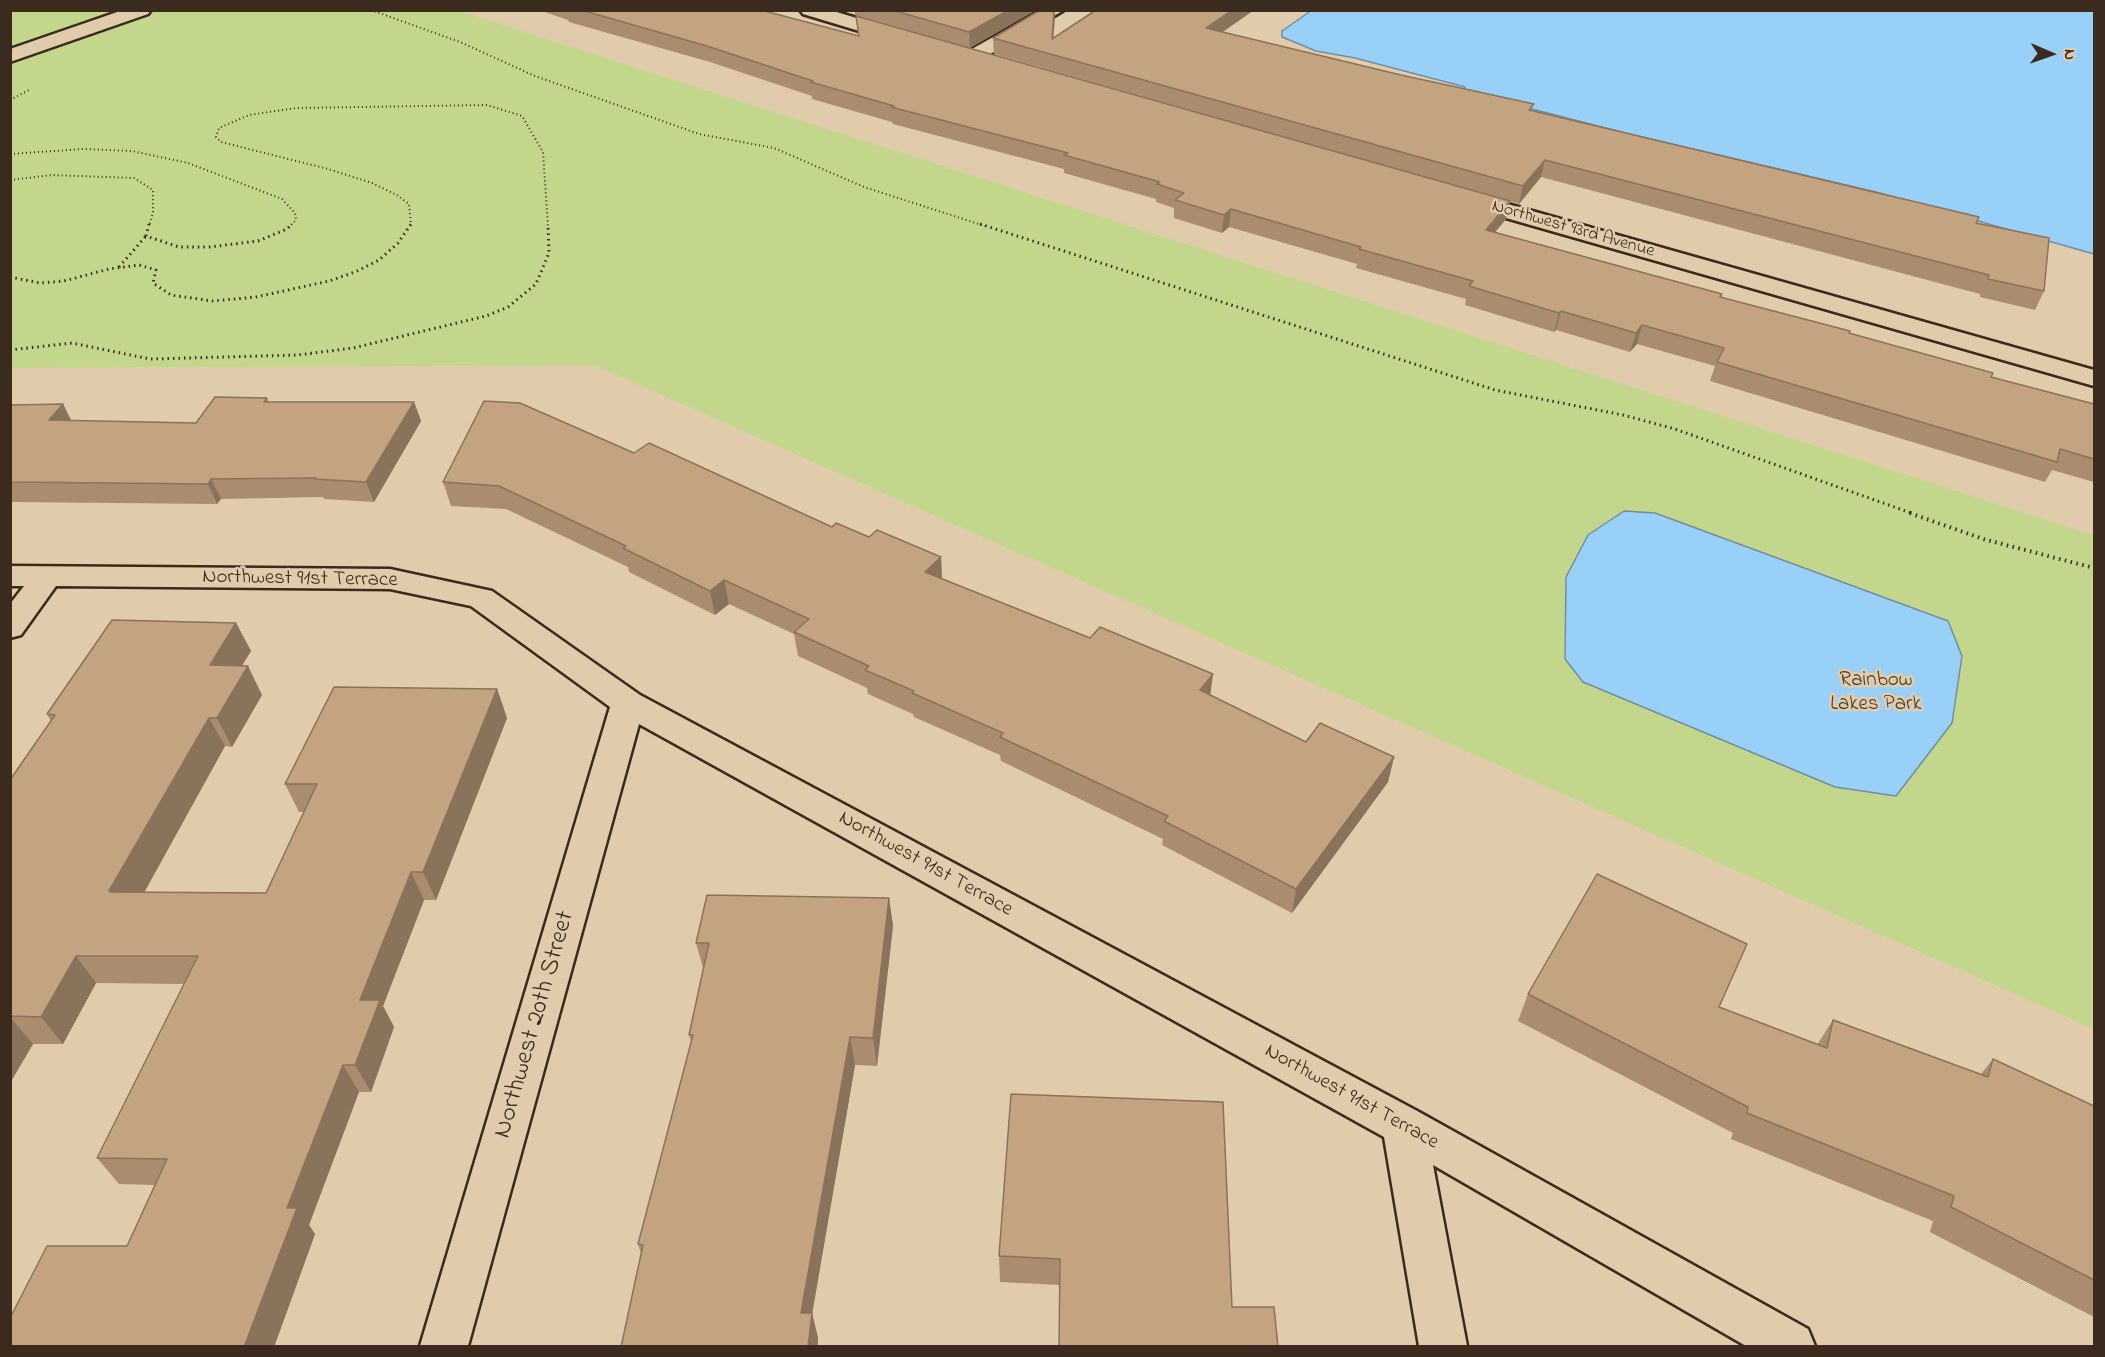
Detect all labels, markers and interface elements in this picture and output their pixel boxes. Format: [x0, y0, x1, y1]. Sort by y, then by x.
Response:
north arrow [2021, 24, 2081, 84]
text: N [2057, 49, 2081, 60]
street label: Northwest 93rd Avenue [1489, 196, 1657, 264]
street label: Northwest 91st Terrace [202, 566, 398, 594]
park label: Rainbow Lakes Park [1830, 669, 1922, 719]
street label: Northwest 91st Terrace [833, 807, 1017, 923]
street label: Northwest 20th Street [489, 908, 583, 1142]
street label: Northwest 91st Terrace [1259, 1040, 1443, 1156]

